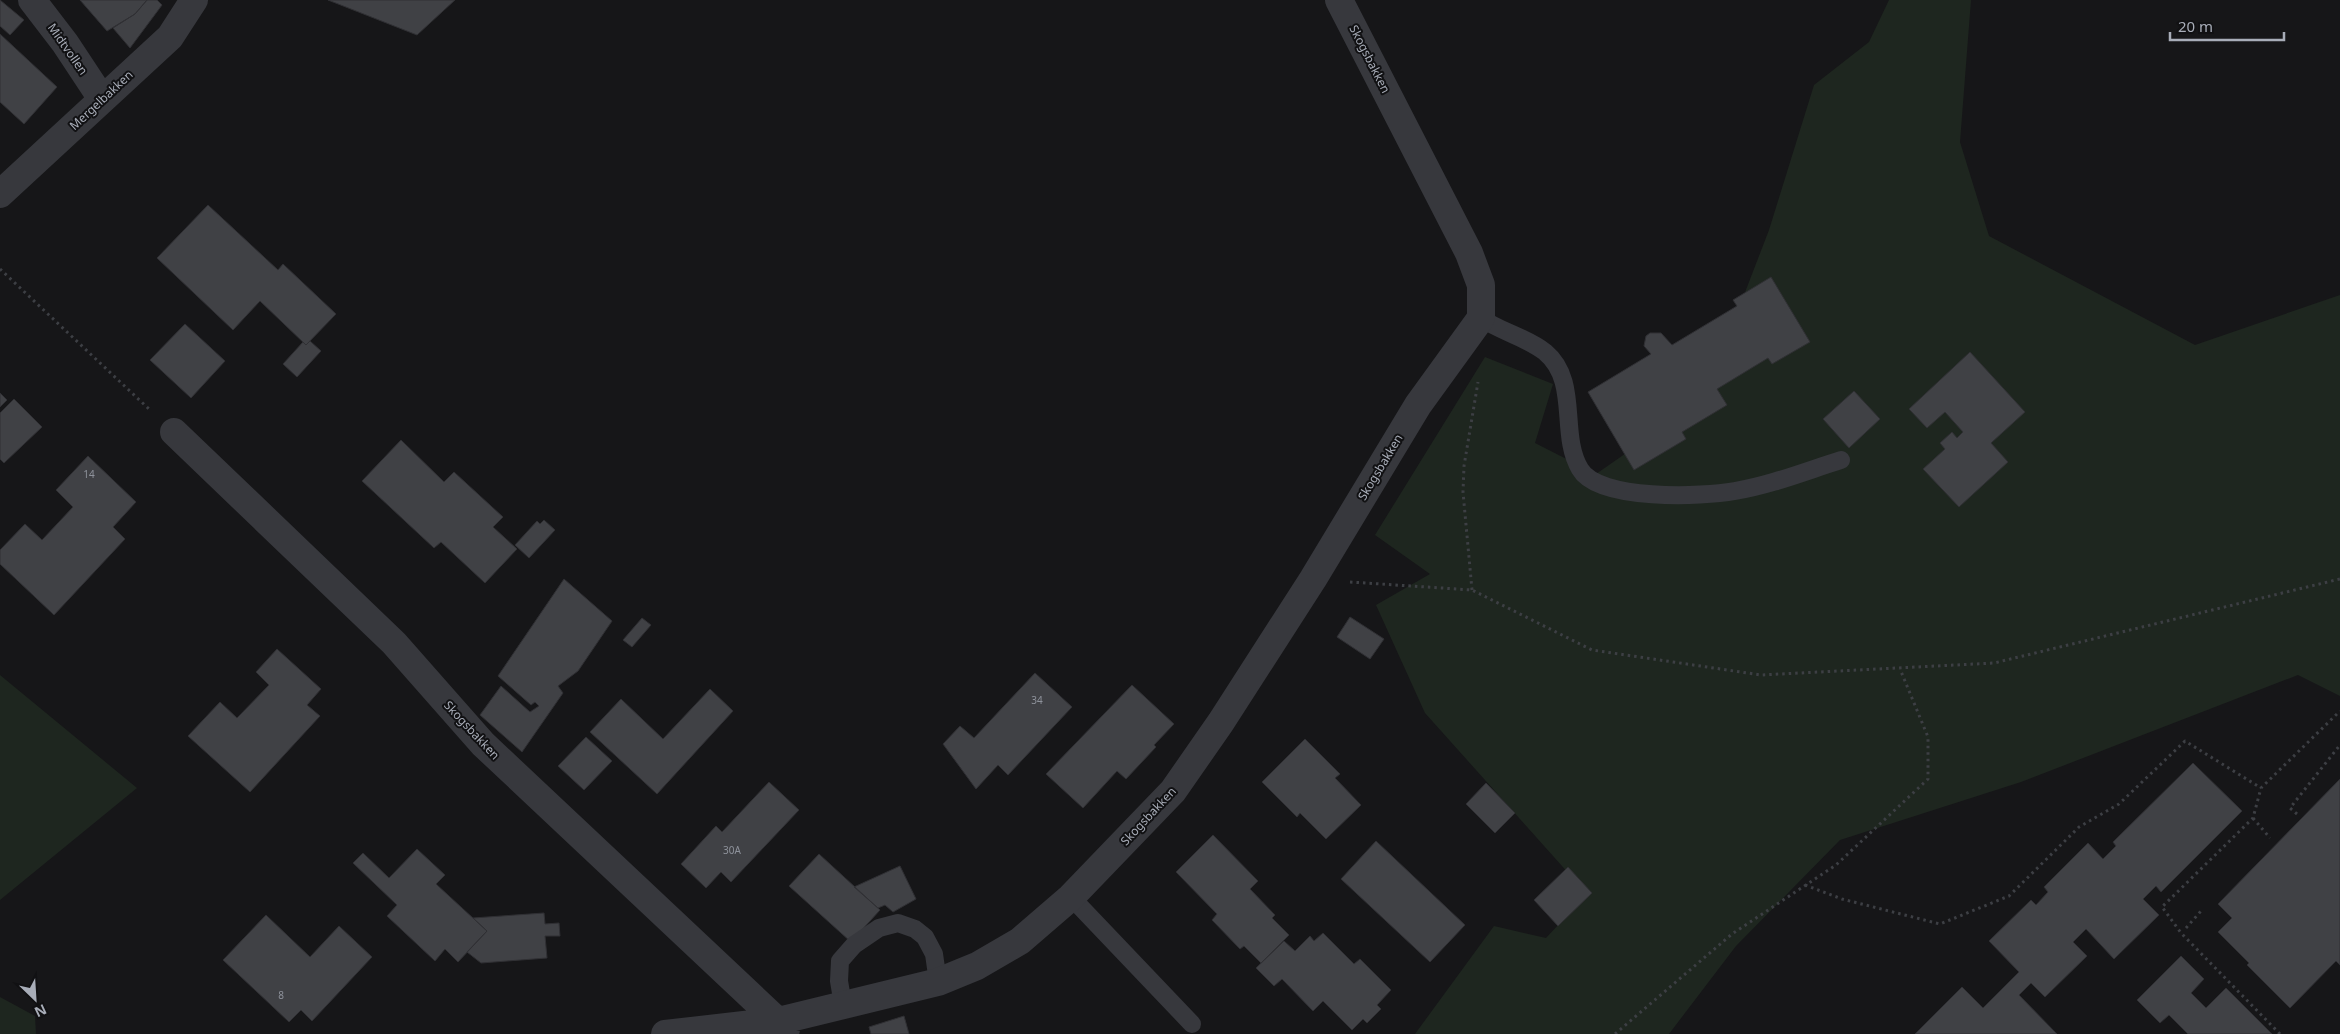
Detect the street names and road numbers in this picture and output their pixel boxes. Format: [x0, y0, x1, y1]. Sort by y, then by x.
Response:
street label: Midtvollen [44, 20, 92, 78]
street label: Skogsbakken [1346, 22, 1394, 96]
street label: Mergelbakken [66, 66, 136, 134]
street label: Skogsbakken [1354, 431, 1406, 503]
street label: Skogsbakken [440, 697, 504, 763]
street label: Skogsbakken [1116, 783, 1180, 849]

